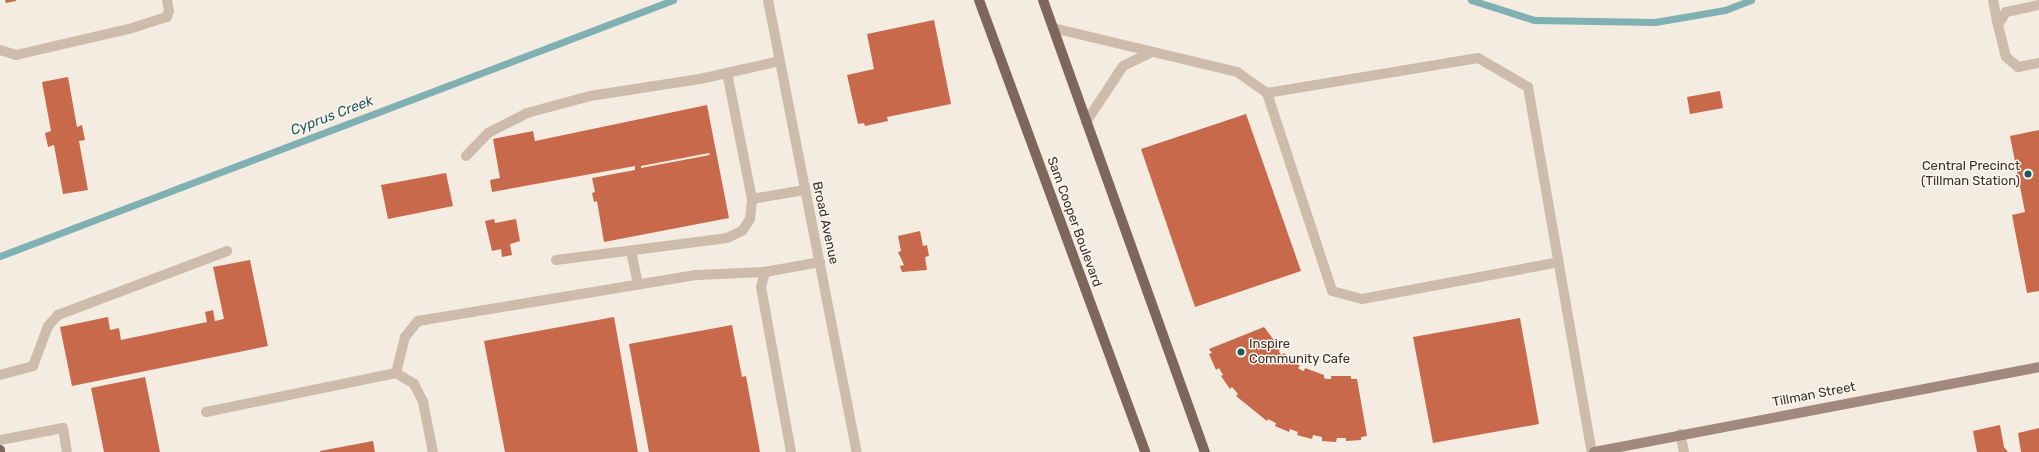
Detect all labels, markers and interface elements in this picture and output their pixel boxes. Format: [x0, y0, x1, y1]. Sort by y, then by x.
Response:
water label: Cyprus Creek [288, 93, 376, 139]
street label: Sam Cooper Boulevard [1043, 155, 1105, 289]
place label: Central Precinct (Tillman Station) [1921, 159, 2020, 190]
marker: Central Precinct (Tillman Station) [2023, 169, 2033, 179]
street label: Broad Avenue [809, 180, 841, 266]
place label: Inspire Community Cafe [1249, 337, 1350, 368]
marker: Inspire Community Cafe [1236, 347, 1246, 357]
street label: Tillman Street [1771, 379, 1857, 411]

